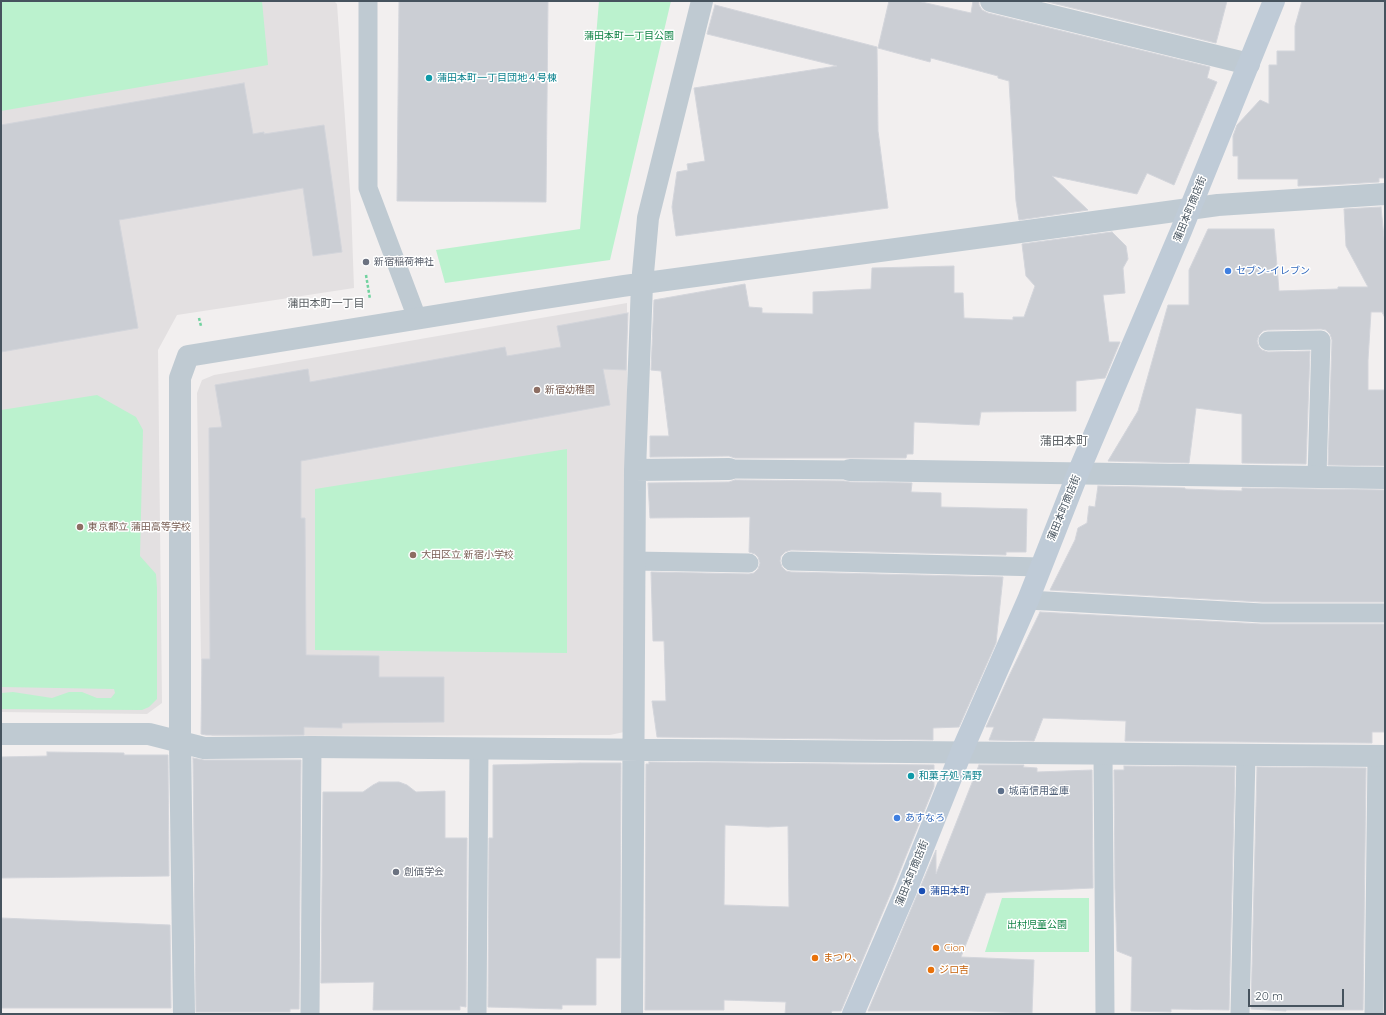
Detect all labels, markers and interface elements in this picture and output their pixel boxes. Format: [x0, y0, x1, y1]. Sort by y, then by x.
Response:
park label: 蒲田本町一丁目公園 [584, 30, 674, 42]
place label: 蒲田本町一丁目団地４号棟 [437, 72, 557, 84]
marker: 蒲田本町一丁目団地４号棟 [424, 73, 434, 83]
street label: 蒲田本町商店街 [1171, 174, 1209, 244]
place label: 新宿稲荷神社 [374, 256, 434, 268]
marker: 新宿稲荷神社 [361, 257, 371, 267]
place label: セブン-イレブン [1236, 265, 1310, 277]
marker: セブン-イレブン [1223, 266, 1233, 276]
district label: 蒲田本町一丁目 [288, 297, 364, 311]
place label: 新宿幼稚園 [545, 384, 595, 396]
marker: 新宿幼稚園 [532, 385, 542, 395]
district label: 蒲田本町 [1040, 434, 1088, 448]
street label: 蒲田本町商店街 [1045, 473, 1083, 543]
place label: 東京都立 蒲田高等学校 [88, 521, 191, 533]
marker: 東京都立 蒲田高等学校 [75, 522, 85, 532]
place label: 大田区立 新宿小学校 [421, 549, 514, 561]
marker: 大田区立 新宿小学校 [408, 550, 418, 560]
place label: 和菓子処 清野 [919, 770, 982, 782]
marker: 和菓子処 清野 [906, 771, 916, 781]
place label: 城南信用金庫 [1009, 785, 1069, 797]
marker: 城南信用金庫 [996, 786, 1006, 796]
place label: あすなろ [905, 812, 945, 824]
marker: あすなろ [892, 813, 902, 823]
street label: 蒲田本町商店街 [893, 838, 931, 908]
place label: 創価学会 [404, 866, 444, 878]
marker: 創価学会 [391, 867, 401, 877]
place label: 蒲田本町 [930, 885, 970, 897]
marker: 蒲田本町 [917, 886, 927, 896]
park label: 出村児童公園 [1007, 919, 1067, 931]
place label: Cion [944, 942, 964, 954]
marker: Cion [931, 943, 941, 953]
place label: まつり、 [823, 952, 863, 964]
marker: まつり、 [810, 953, 820, 963]
place label: ジロ吉 [939, 964, 969, 976]
marker: ジロ吉 [926, 965, 936, 975]
scale bar [1250, 981, 1346, 1007]
text: 20 m [1255, 988, 1283, 1003]

